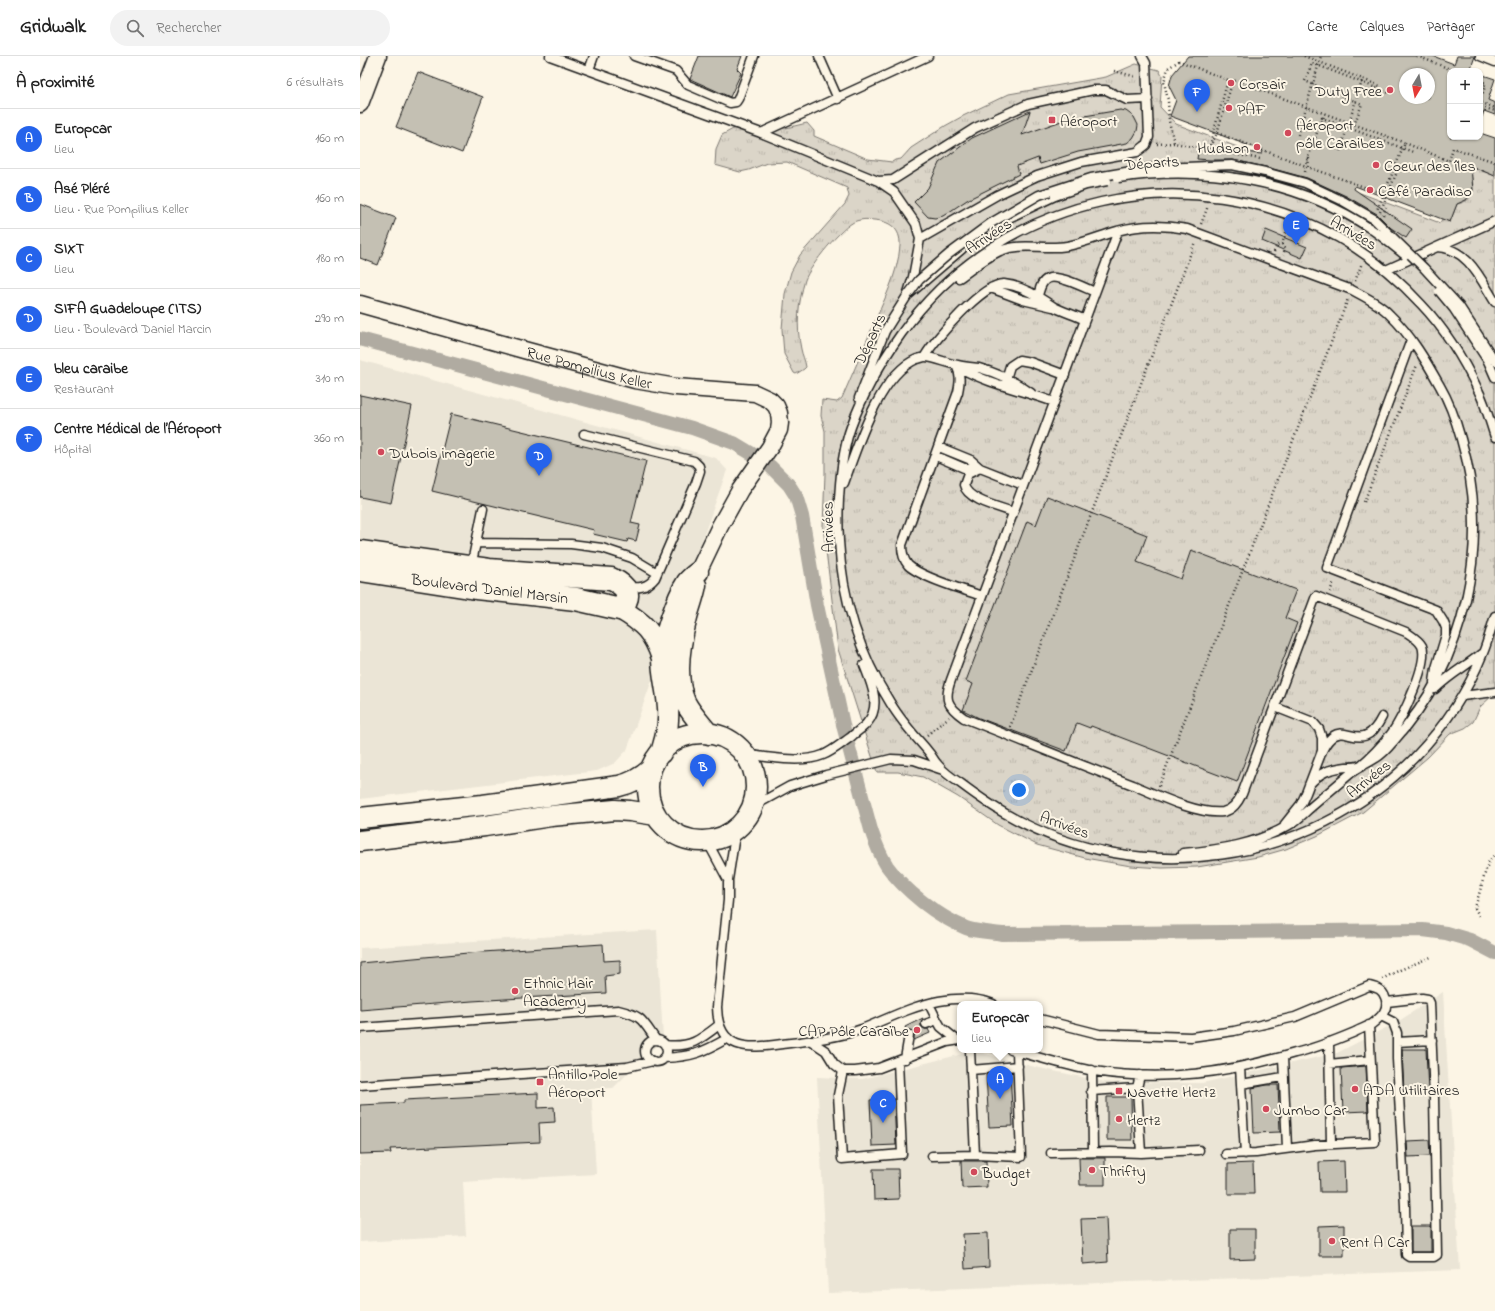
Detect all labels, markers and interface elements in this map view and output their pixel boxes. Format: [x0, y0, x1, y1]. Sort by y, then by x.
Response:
search box [110, 10, 390, 46]
text: Gridwalk [20, 14, 86, 41]
icon: search [124, 17, 146, 39]
text: Rechercher [156, 17, 221, 39]
text: Carte [1307, 17, 1338, 38]
text: Calques [1360, 17, 1405, 38]
text: Partager [1427, 17, 1475, 38]
north arrow [1399, 68, 1435, 104]
map controls [1447, 68, 1483, 140]
button: + [1447, 68, 1483, 104]
text: À proximité [16, 70, 94, 95]
text: 6 résultats [287, 73, 344, 92]
place label: Corsair [1239, 73, 1286, 97]
marker: Corsair [1226, 78, 1236, 88]
pin: F [1184, 79, 1210, 112]
place label: Duty Free [1313, 80, 1383, 104]
marker: Duty Free [1385, 85, 1395, 95]
place label: PAF [1237, 98, 1266, 122]
marker: PAF [1224, 103, 1234, 113]
button: − [1447, 104, 1483, 140]
place label: Aéroport [1060, 110, 1118, 134]
place label: Aéroport pôle Caraibes [1296, 114, 1384, 156]
marker: Aéroport [1047, 115, 1057, 125]
text: Europcar [54, 118, 112, 140]
marker: Aéroport pôle Caraibes [1283, 128, 1293, 138]
text: A [25, 129, 33, 148]
text: 160 m [315, 129, 344, 148]
place label: Hudson [1197, 137, 1249, 161]
text: Lieu [54, 140, 74, 159]
marker: Hudson [1252, 142, 1262, 152]
street label: Départs [1123, 150, 1180, 178]
place label: Coeur des îles [1384, 155, 1476, 179]
marker: Coeur des îles [1371, 160, 1381, 170]
text: Asé Pléré [54, 178, 110, 200]
place label: Café Paradiso [1378, 180, 1472, 204]
marker: Café Paradiso [1365, 185, 1375, 195]
text: B [25, 189, 33, 208]
text: 160 m [315, 189, 344, 208]
text: Lieu · Rue Pompilius Keller [54, 200, 188, 219]
street label: Arrivées [1325, 210, 1381, 257]
pin: E [1283, 212, 1309, 245]
street label: Arrivées [961, 213, 1017, 261]
text: SIXT [54, 238, 84, 260]
text: C [25, 249, 33, 268]
text: 180 m [316, 249, 344, 268]
text: Lieu [54, 260, 74, 279]
text: SIFA Guadeloupe (ITS) [54, 298, 201, 320]
text: D [24, 309, 34, 328]
text: 290 m [315, 309, 344, 328]
street label: Départs [848, 310, 893, 371]
text: Lieu · Boulevard Daniel Marcin [54, 320, 211, 339]
street label: Rue Pompilius Keller [523, 341, 654, 397]
text: bleu caraibe [54, 358, 128, 380]
text: E [25, 369, 33, 388]
text: 310 m [316, 369, 344, 388]
text: Restaurant [54, 380, 114, 399]
text: Centre Médical de l’Aéroport [54, 418, 222, 440]
text: F [25, 429, 33, 448]
text: 360 m [314, 429, 344, 448]
text: Hôpital [54, 440, 91, 459]
place label: Dubois imagerie [388, 442, 496, 466]
pin: D [526, 443, 552, 476]
marker: Dubois imagerie [376, 447, 386, 457]
street label: Arrivées [817, 501, 841, 553]
street label: Boulevard Daniel Marsin [409, 568, 570, 612]
pin: B [690, 754, 716, 787]
street label: Arrivées [1342, 754, 1397, 805]
your location [1009, 780, 1029, 800]
street label: Arrivées [1036, 806, 1093, 846]
place label: Ethnic Hair Academy [523, 972, 593, 1014]
marker: Ethnic Hair Academy [510, 986, 520, 996]
popup [957, 1001, 1043, 1053]
text: Europcar [971, 1007, 1029, 1029]
place label: CAP Pôle Caraïbe [799, 1020, 910, 1044]
marker: CAP Pôle Caraïbe [912, 1025, 922, 1035]
text: Lieu [971, 1029, 992, 1048]
place label: Antillo Pole Aéroport [548, 1063, 619, 1105]
pin: A [987, 1066, 1013, 1099]
marker: Antillo Pole Aéroport [535, 1077, 545, 1087]
place label: ADA Utilitaires [1363, 1079, 1460, 1103]
place label: Navette Hertz [1127, 1081, 1216, 1105]
marker: ADA Utilitaires [1350, 1084, 1360, 1094]
marker: Navette Hertz [1114, 1086, 1124, 1096]
pin: C [870, 1090, 896, 1123]
place label: Jumbo Car [1274, 1099, 1347, 1123]
marker: Jumbo Car [1261, 1104, 1271, 1114]
place label: Hertz [1127, 1109, 1161, 1133]
marker: Hertz [1114, 1114, 1124, 1124]
place label: Thrifty [1100, 1160, 1146, 1184]
place label: Budget [981, 1162, 1031, 1186]
marker: Thrifty [1087, 1165, 1097, 1175]
marker: Budget [969, 1167, 979, 1177]
place label: Rent A Car [1340, 1231, 1410, 1255]
marker: Rent A Car [1327, 1236, 1337, 1246]

